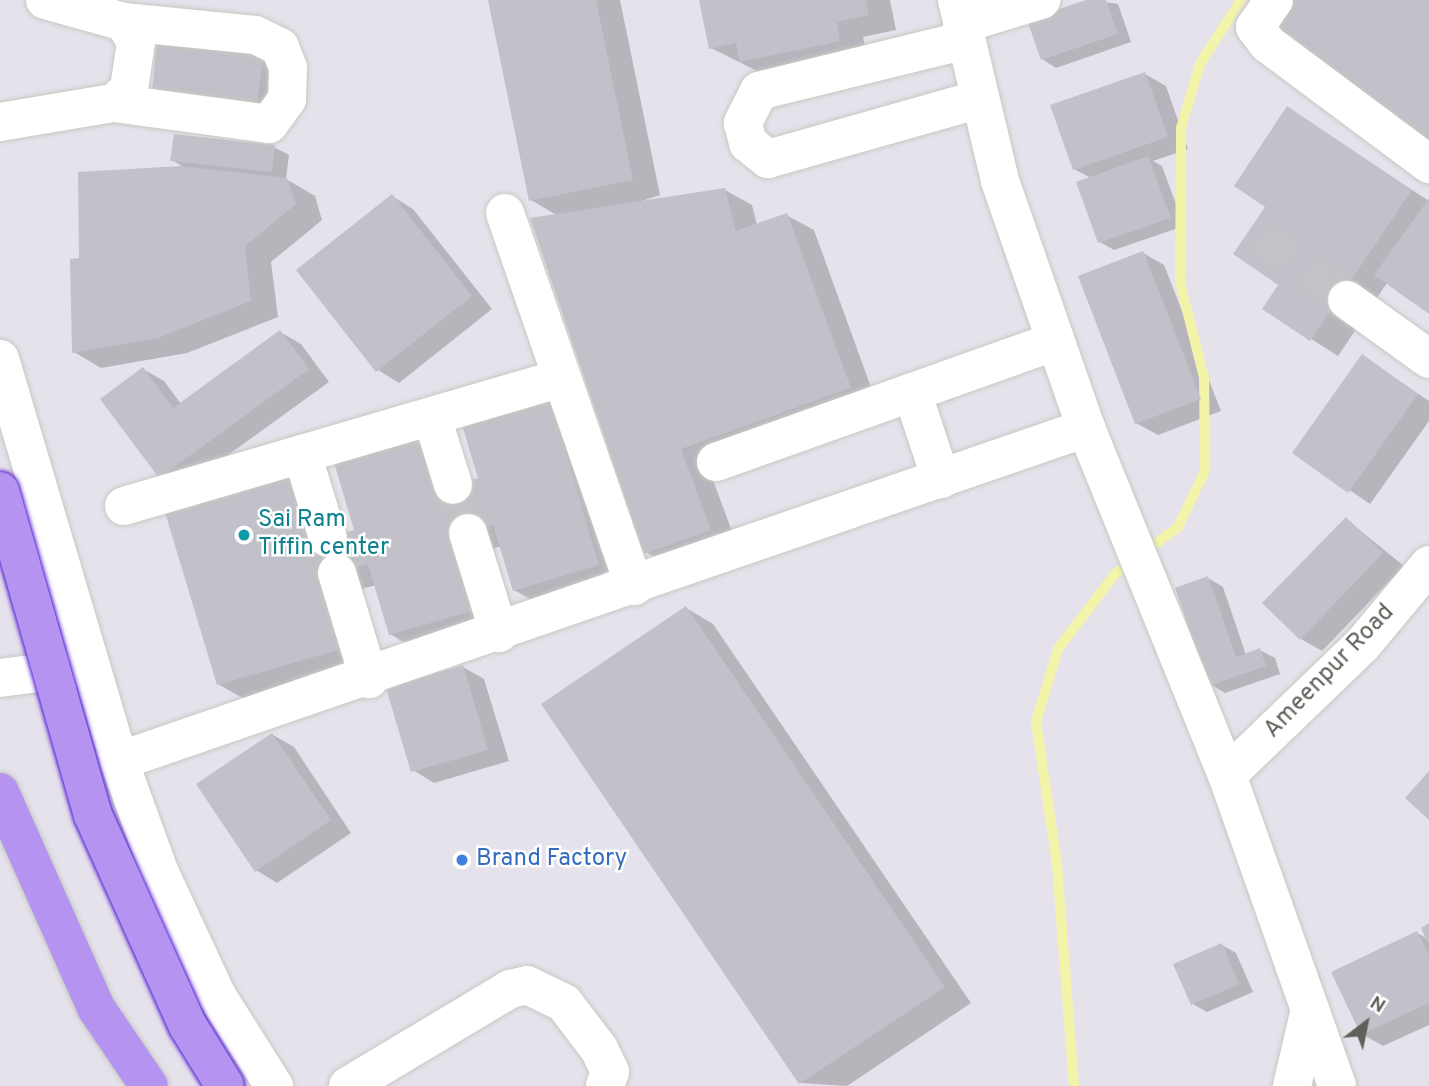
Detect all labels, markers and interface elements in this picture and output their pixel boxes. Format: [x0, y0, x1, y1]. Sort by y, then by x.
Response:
place label: Sai Ram Tiffin center [258, 507, 389, 563]
marker: Sai Ram Tiffin center [236, 527, 252, 543]
street label: Ameenpur Road [1259, 599, 1401, 745]
place label: Brand Factory [476, 846, 627, 874]
marker: Brand Factory [454, 852, 470, 868]
north arrow [1331, 988, 1401, 1058]
text: N [1365, 991, 1389, 1019]

